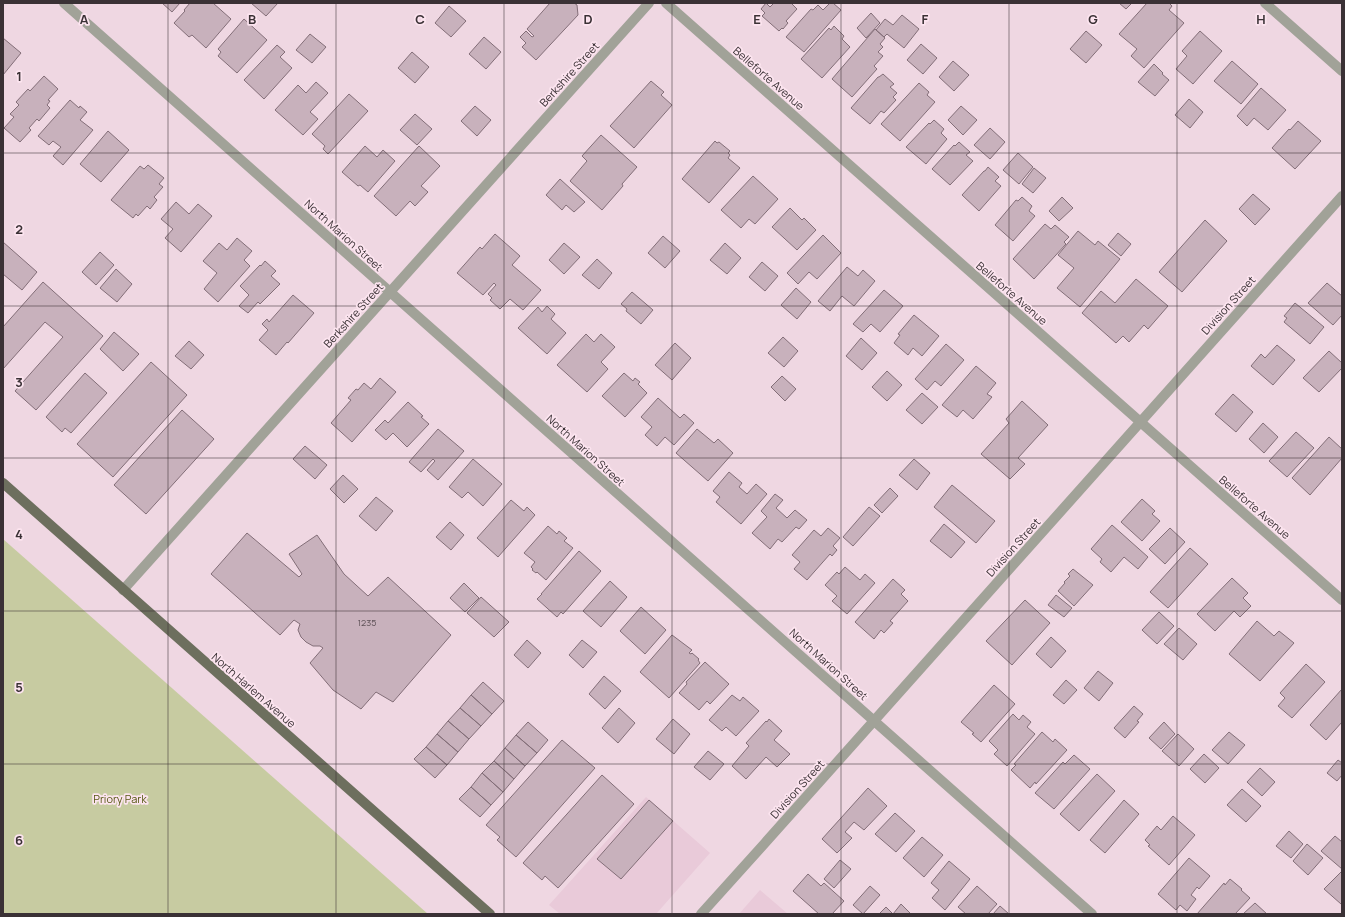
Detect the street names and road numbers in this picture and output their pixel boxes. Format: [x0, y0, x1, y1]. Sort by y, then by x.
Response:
street label: Berkshire Street [536, 38, 602, 110]
street label: Belleforte Avenue [730, 43, 808, 113]
street label: North Marion Street [302, 196, 386, 274]
street label: Belleforte Avenue [973, 258, 1051, 328]
street label: Division Street [1198, 272, 1258, 338]
street label: Berkshire Street [320, 279, 386, 351]
street label: North Marion Street [544, 411, 628, 489]
street label: Belleforte Avenue [1216, 472, 1294, 542]
street label: Division Street [983, 514, 1043, 580]
street label: North Marion Street [787, 625, 871, 703]
street label: North Harlem Avenue [209, 649, 300, 731]
street label: Division Street [767, 756, 827, 822]

